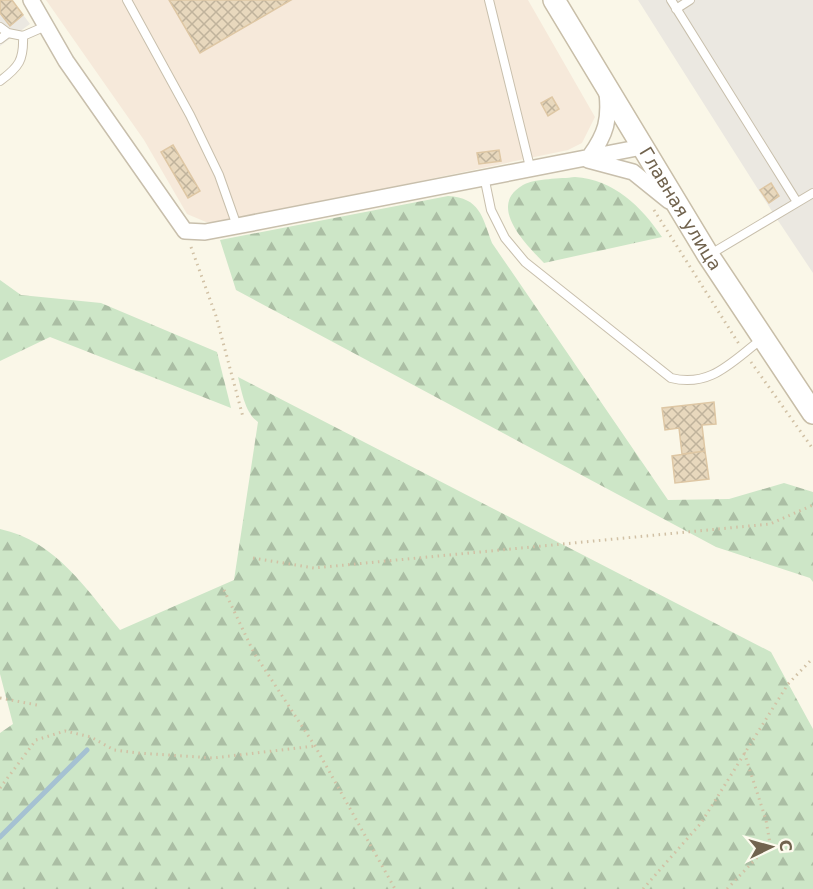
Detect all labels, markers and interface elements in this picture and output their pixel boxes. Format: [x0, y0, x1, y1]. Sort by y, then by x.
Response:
street label: Главная улица [635, 143, 726, 274]
north arrow [741, 817, 801, 877]
text: С [775, 839, 795, 852]

